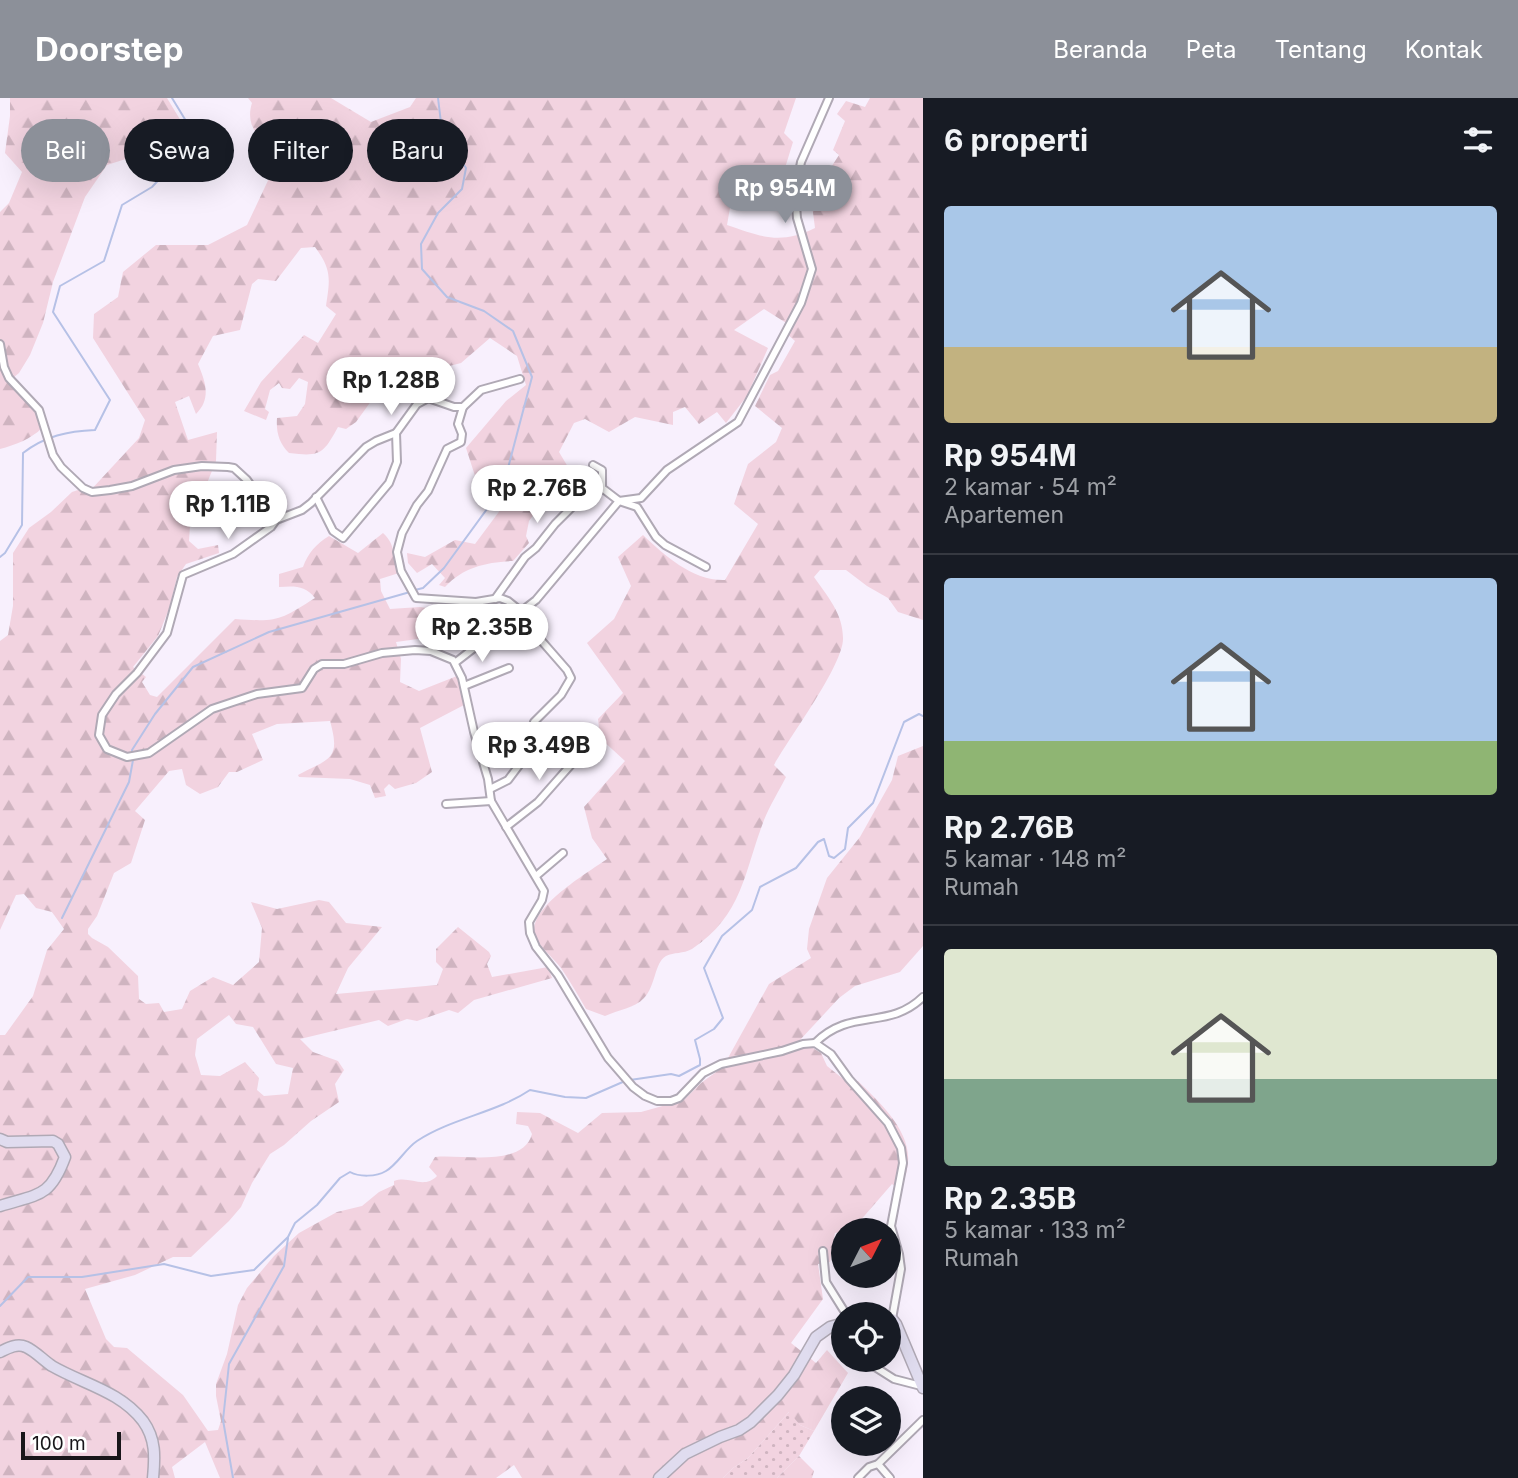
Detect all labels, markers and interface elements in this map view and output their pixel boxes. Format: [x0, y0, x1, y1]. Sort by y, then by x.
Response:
text: Doorstep [35, 29, 183, 69]
text: Beranda [1053, 35, 1148, 64]
text: Peta [1186, 35, 1236, 64]
text: Tentang [1274, 35, 1367, 64]
text: Kontak [1405, 35, 1483, 64]
chip: Beli [21, 119, 110, 182]
chip: Sewa [124, 119, 234, 182]
chip: Filter [248, 119, 353, 182]
chip: Baru [367, 119, 468, 182]
icon: filters [1459, 121, 1497, 159]
text: 6 properti [944, 122, 1088, 158]
pin: Rp 954M [720, 166, 850, 225]
text: Rp 954M [734, 174, 836, 202]
icon: home [1158, 252, 1284, 378]
pin: Rp 1.28B [319, 358, 463, 417]
text: Rp 1.28B [342, 366, 440, 394]
text: Rp 954M [944, 437, 1077, 473]
pin: Rp 2.76B [465, 466, 609, 525]
text: 2 kamar · 54 m² [944, 473, 1117, 501]
text: Rp 2.76B [487, 474, 587, 502]
pin: Rp 1.11B [156, 482, 300, 541]
text: Rp 1.11B [185, 490, 271, 518]
text: Apartemen [944, 501, 1064, 529]
pin: Rp 2.35B [410, 604, 554, 664]
text: Rp 2.35B [431, 613, 533, 641]
icon: home [1158, 624, 1284, 750]
pin: Rp 3.49B [467, 722, 611, 782]
text: Rp 3.49B [488, 731, 590, 759]
text: Rp 2.76B [944, 809, 1074, 845]
text: 5 kamar · 148 m² [944, 845, 1127, 873]
text: Rumah [944, 873, 1019, 901]
icon: home [1158, 995, 1284, 1121]
text: Rp 2.35B [944, 1180, 1076, 1216]
text: 5 kamar · 133 m² [944, 1216, 1126, 1244]
north arrow [831, 1218, 901, 1288]
map controls [831, 1218, 901, 1456]
text: Rumah [944, 1244, 1019, 1272]
button: locate [831, 1302, 901, 1372]
button: layers [831, 1386, 901, 1456]
scale bar [21, 1429, 121, 1461]
text: 100 m [32, 1432, 86, 1455]

